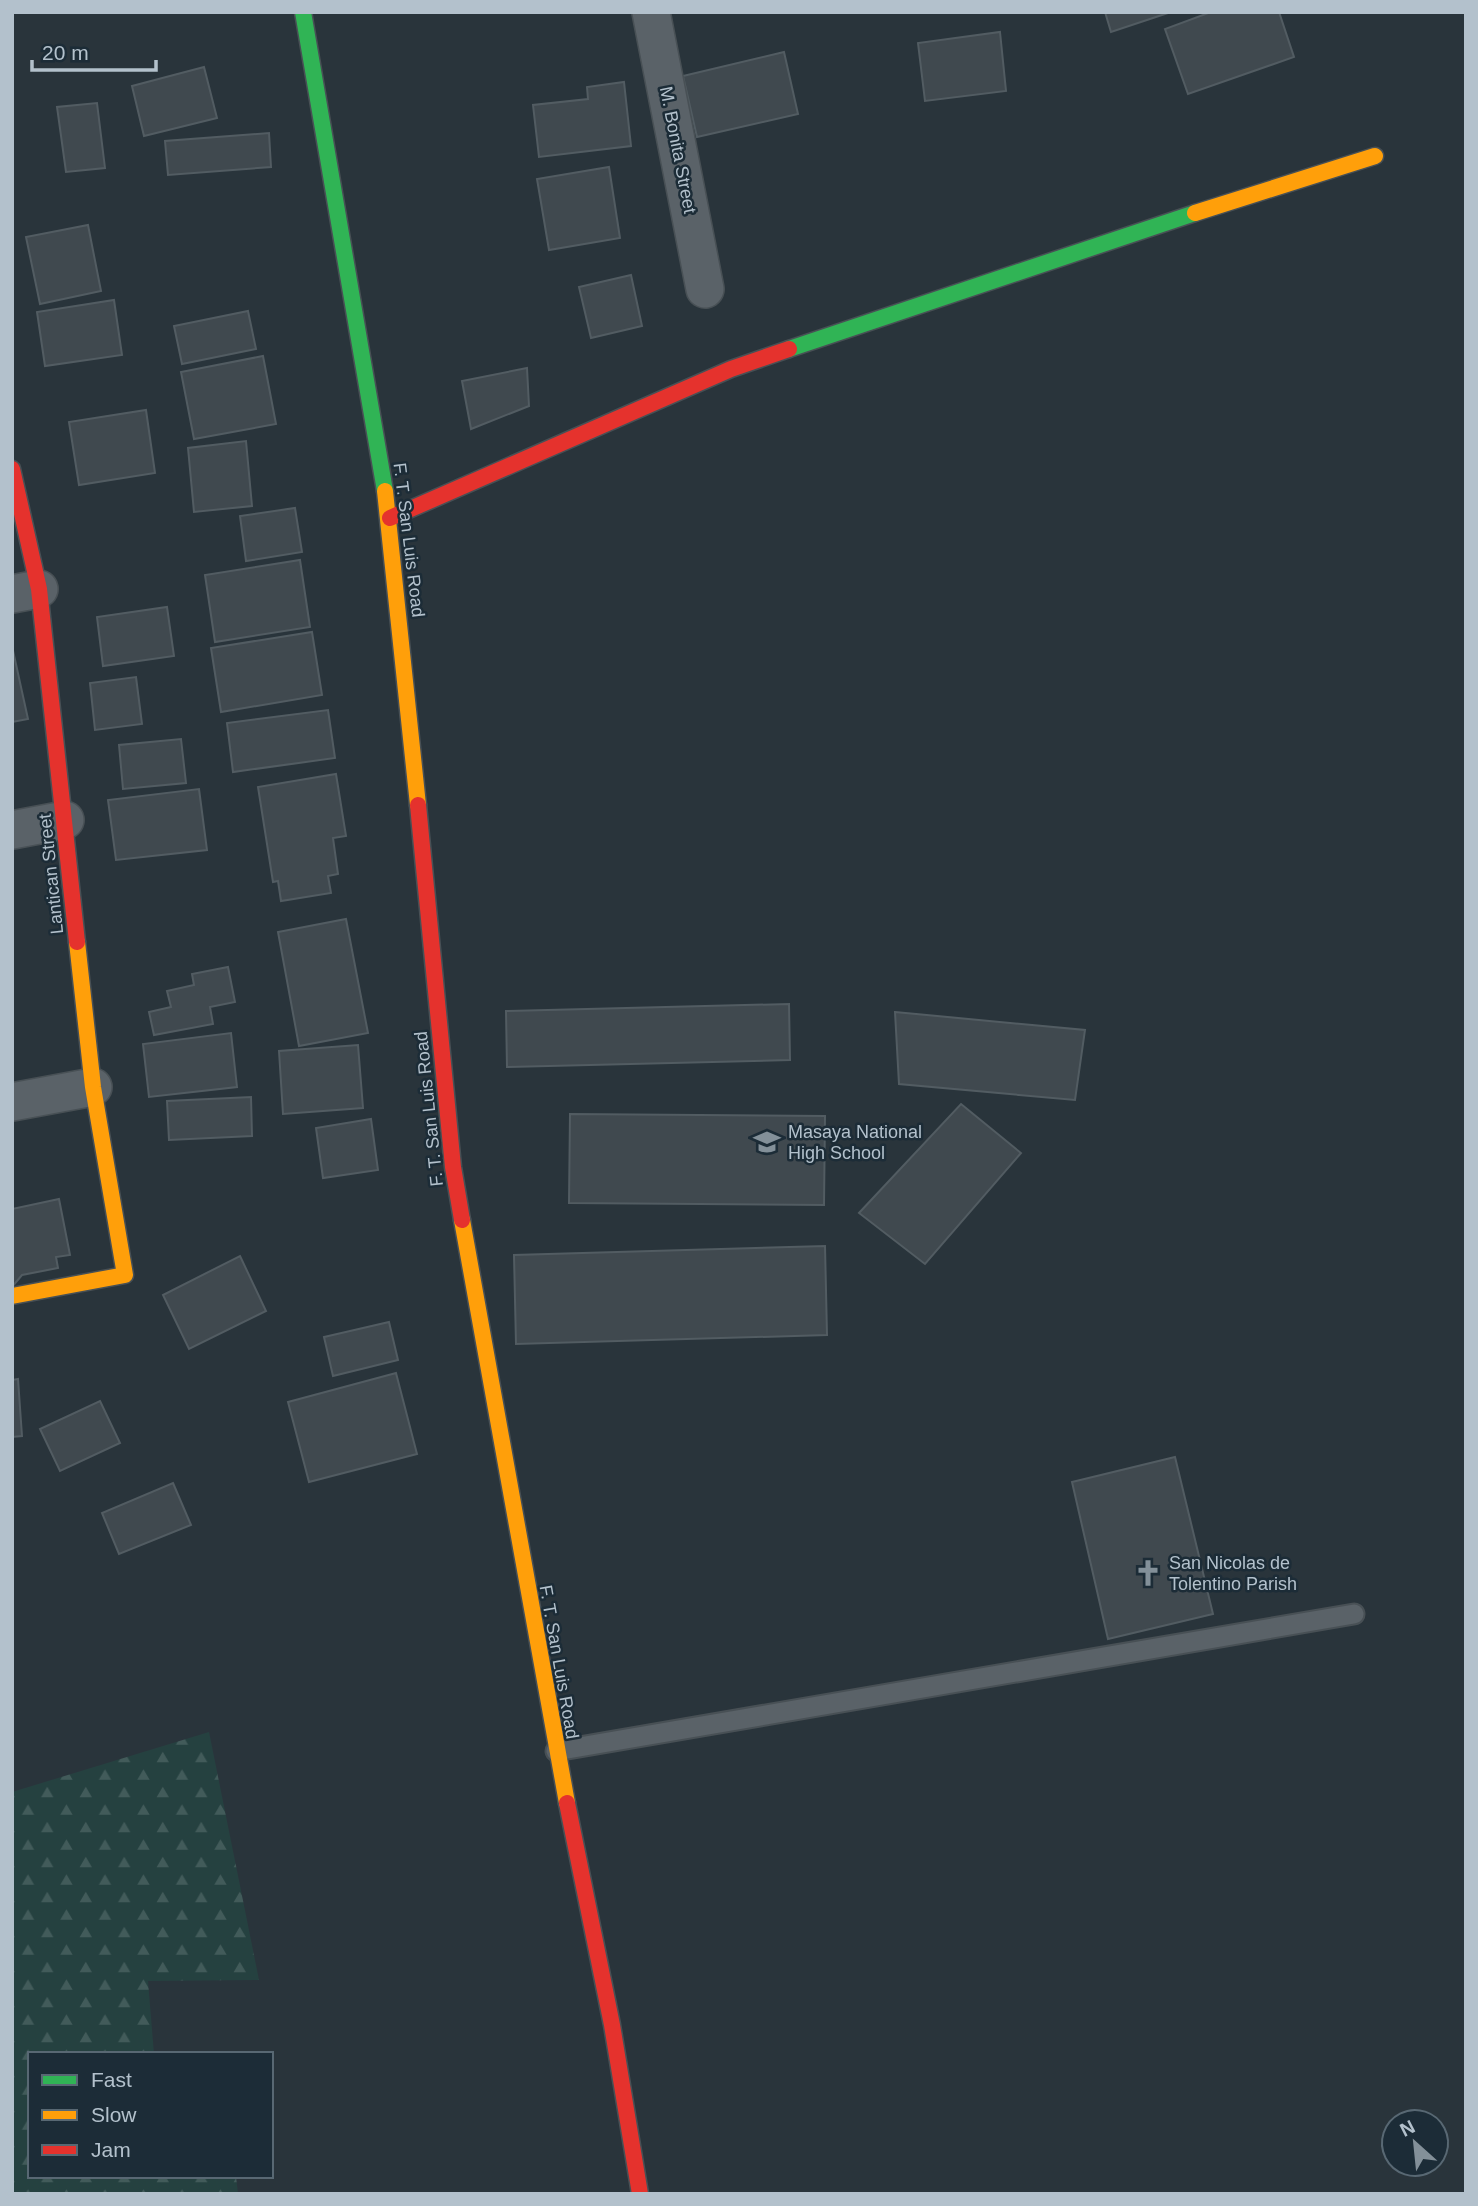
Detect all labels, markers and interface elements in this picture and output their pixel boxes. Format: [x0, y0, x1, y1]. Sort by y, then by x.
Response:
scale bar [32, 28, 156, 72]
text: 20 m [42, 41, 89, 64]
street label: M. Bonita Street [656, 85, 700, 215]
street label: F. T. San Luis Road [390, 461, 428, 619]
street label: Lantican Street [35, 813, 67, 935]
street label: F. T. San Luis Road [411, 1030, 447, 1188]
place label: Masaya National High School [788, 1122, 922, 1163]
school or university icon: Masaya National High School [752, 1127, 782, 1157]
place label: San Nicolas de Tolentino Parish [1169, 1553, 1297, 1594]
church icon: San Nicolas de Tolentino Parish [1133, 1558, 1163, 1588]
street label: F. T. San Luis Road [536, 1584, 582, 1740]
legend [28, 2052, 273, 2178]
text: Fast [91, 2068, 132, 2091]
text: Slow [91, 2103, 137, 2126]
north arrow [1380, 2108, 1450, 2178]
text: N [1397, 2116, 1418, 2141]
text: Jam [91, 2138, 131, 2161]

